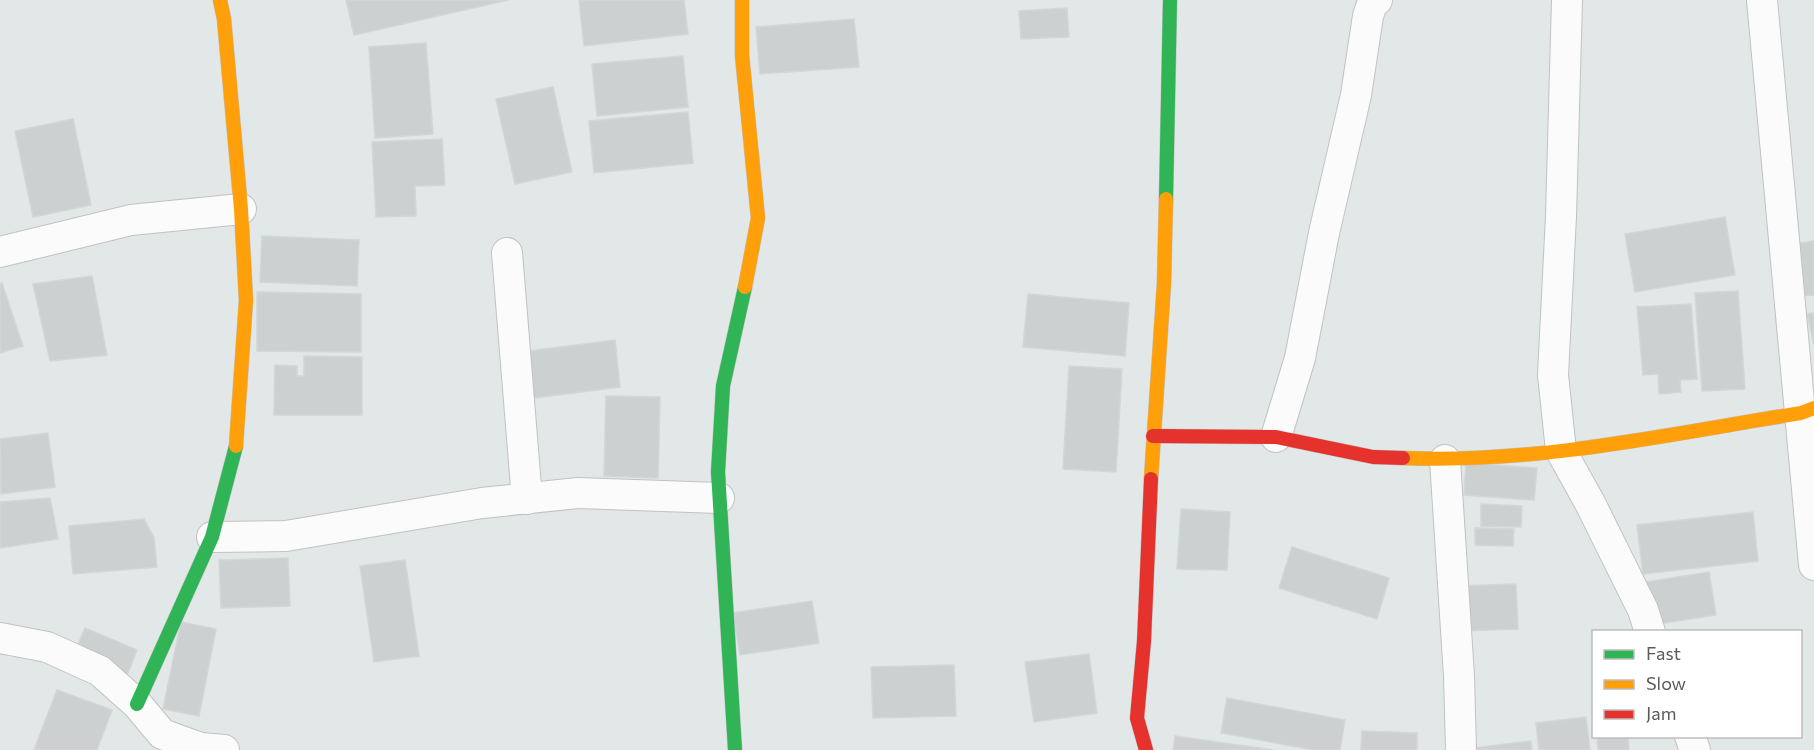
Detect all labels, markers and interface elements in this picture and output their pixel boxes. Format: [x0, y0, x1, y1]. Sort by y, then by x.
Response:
legend [1592, 630, 1802, 738]
text: Fast [1646, 642, 1681, 664]
text: Slow [1646, 672, 1686, 694]
text: Jam [1646, 702, 1676, 724]

